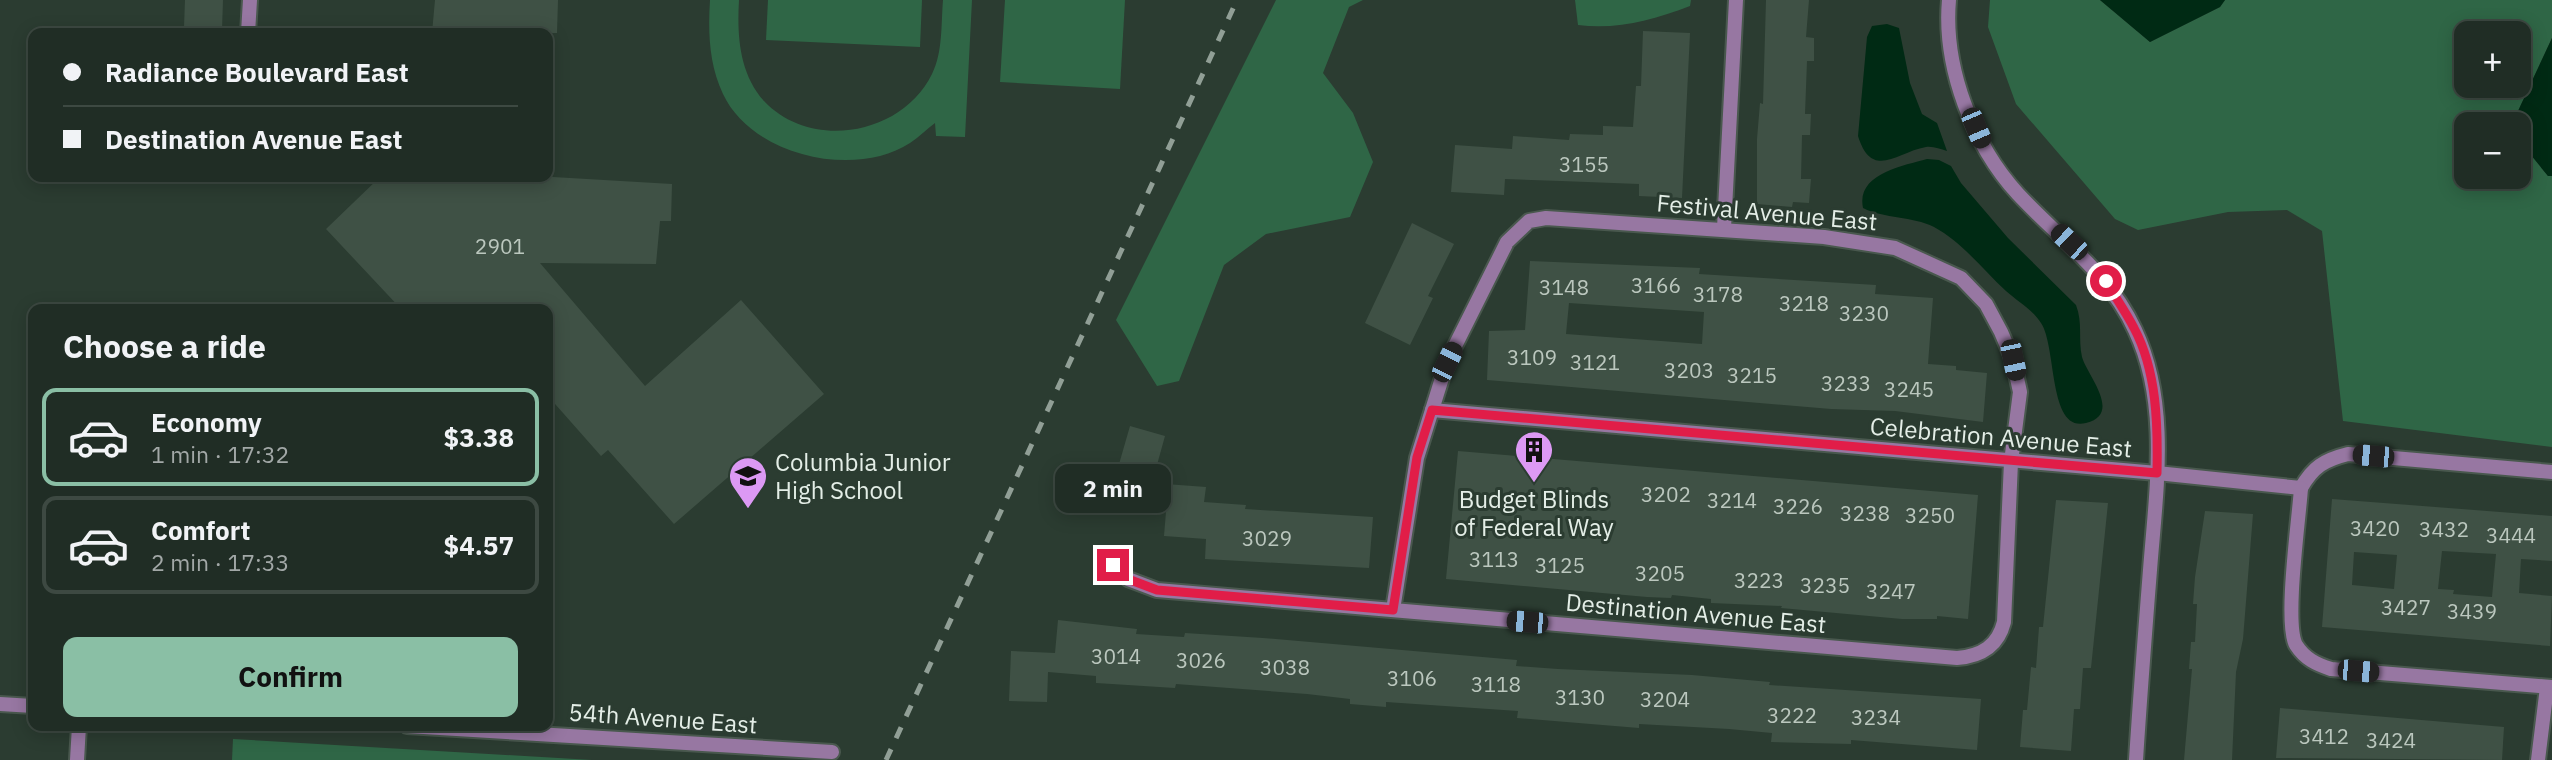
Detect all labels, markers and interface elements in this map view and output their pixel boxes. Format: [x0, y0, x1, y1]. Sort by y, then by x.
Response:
map controls [2454, 21, 2531, 189]
button: + [2454, 21, 2531, 98]
text: Radiance Boulevard East [105, 55, 409, 89]
car [1959, 105, 1994, 151]
button: − [2454, 112, 2531, 189]
text: Destination Avenue East [105, 122, 402, 156]
house number: 3155 [1559, 150, 1609, 178]
street label: Festival Avenue East [1655, 186, 1879, 238]
car [2047, 220, 2092, 264]
house number: 2901 [475, 232, 525, 260]
route start [2090, 265, 2122, 297]
house number: 3166 [1631, 271, 1681, 299]
house number: 3148 [1539, 273, 1589, 301]
house number: 3178 [1693, 280, 1743, 308]
house number: 3218 [1779, 289, 1829, 317]
house number: 3230 [1839, 299, 1889, 327]
text: Choose a ride [63, 325, 266, 367]
car [1999, 337, 2028, 383]
car [1429, 339, 1466, 385]
house number: 3109 [1507, 343, 1557, 371]
house number: 3121 [1570, 348, 1620, 376]
house number: 3203 [1664, 356, 1714, 384]
house number: 3215 [1727, 361, 1777, 389]
house number: 3233 [1821, 369, 1871, 397]
house number: 3245 [1884, 375, 1934, 403]
text: Economy [151, 405, 262, 439]
icon: car [67, 406, 130, 469]
street label: Celebration Avenue East [1869, 410, 2133, 464]
text: $3.38 [444, 420, 514, 454]
building icon: Budget Blinds of Federal Way [1513, 429, 1555, 484]
text: 1 min · 17:32 [151, 439, 289, 469]
car [2352, 444, 2395, 468]
place label: Columbia Junior High School [775, 446, 951, 506]
school or university icon: Columbia Junior High School [727, 455, 769, 510]
callout: 2 min [1055, 463, 1171, 512]
text: 2 min [1083, 473, 1143, 503]
house number: 3202 [1641, 480, 1691, 508]
place label: Budget Blinds of Federal Way [1454, 483, 1614, 543]
house number: 3214 [1707, 486, 1757, 514]
house number: 3226 [1773, 492, 1823, 520]
house number: 3238 [1840, 499, 1890, 527]
house number: 3250 [1905, 501, 1955, 529]
text: Comfort [151, 513, 250, 547]
icon: car [67, 514, 130, 577]
house number: 3420 [2350, 514, 2400, 542]
house number: 3432 [2419, 515, 2469, 543]
house number: 3444 [2486, 521, 2536, 549]
house number: 3029 [1242, 524, 1292, 552]
text: $4.57 [444, 528, 514, 562]
house number: 3113 [1469, 545, 1519, 573]
text: 2 min · 17:33 [151, 547, 289, 577]
route end [1097, 549, 1129, 581]
house number: 3125 [1535, 551, 1585, 579]
house number: 3205 [1635, 559, 1685, 587]
house number: 3223 [1734, 566, 1784, 594]
house number: 3235 [1800, 571, 1850, 599]
house number: 3247 [1866, 577, 1916, 605]
street label: Destination Avenue East [1564, 586, 1828, 640]
house number: 3427 [2381, 593, 2431, 621]
house number: 3439 [2447, 597, 2497, 625]
car [1506, 610, 1549, 634]
button: Confirm [63, 637, 518, 717]
house number: 3014 [1091, 642, 1141, 670]
house number: 3026 [1176, 646, 1226, 674]
house number: 3038 [1260, 653, 1310, 681]
car [2337, 659, 2380, 683]
house number: 3106 [1387, 664, 1437, 692]
house number: 3118 [1471, 670, 1521, 698]
house number: 3130 [1555, 683, 1605, 711]
house number: 3204 [1640, 685, 1690, 713]
street label: 54th Avenue East [568, 695, 758, 741]
house number: 3222 [1767, 701, 1817, 729]
house number: 3234 [1851, 703, 1901, 731]
house number: 3412 [2299, 722, 2349, 750]
house number: 3424 [2366, 726, 2416, 754]

